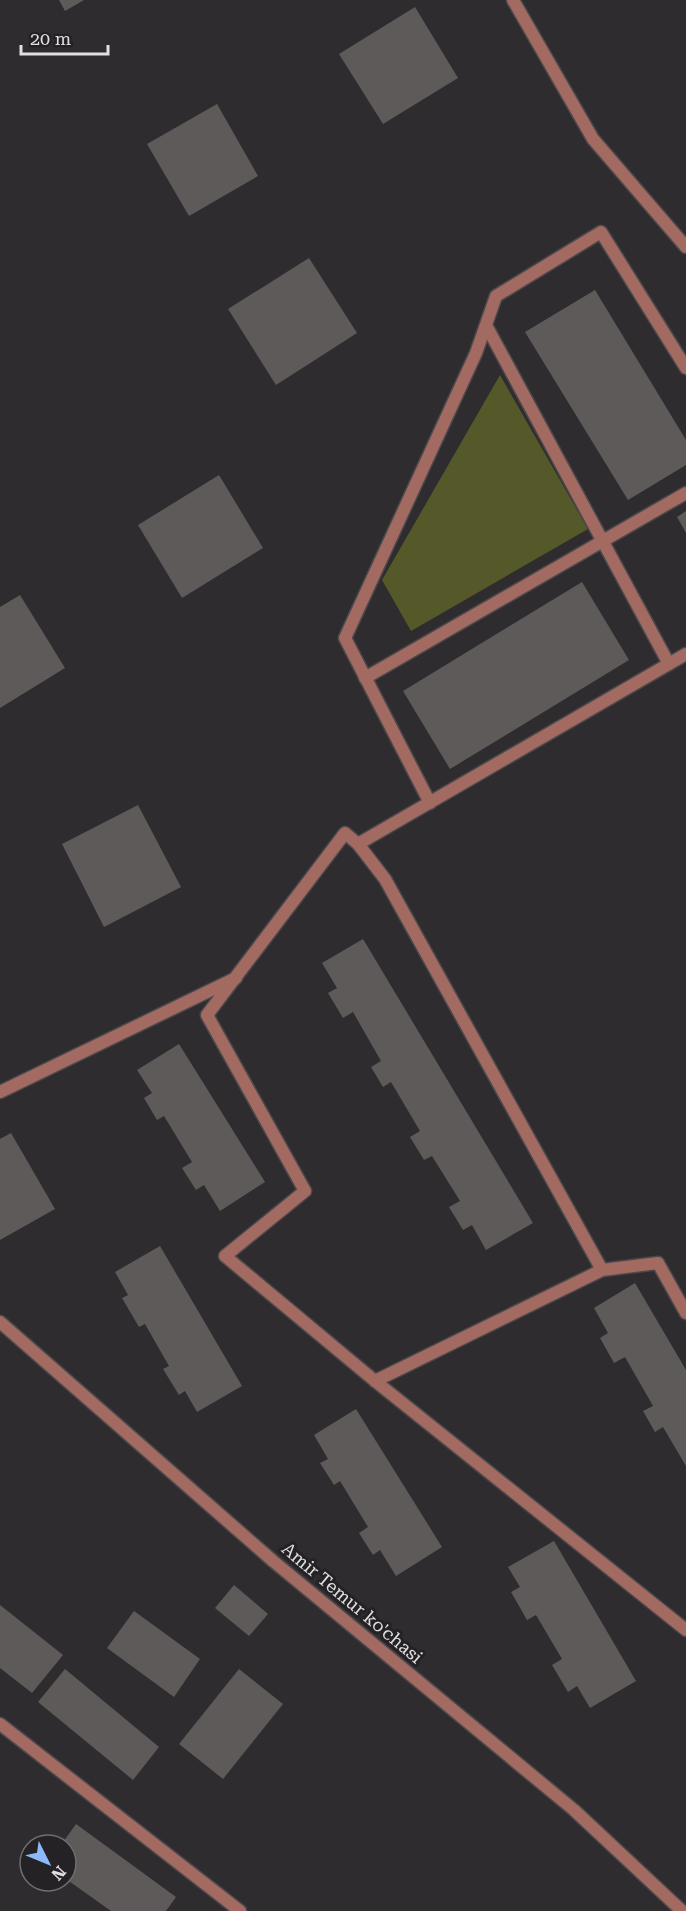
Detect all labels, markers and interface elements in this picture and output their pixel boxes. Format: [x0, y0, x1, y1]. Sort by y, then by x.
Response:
scale bar [21, 18, 108, 56]
text: 20 m [30, 28, 71, 49]
street label: Amir Temur ko'chasi [278, 1538, 427, 1668]
north arrow [18, 1833, 78, 1893]
text: N [47, 1862, 70, 1884]

